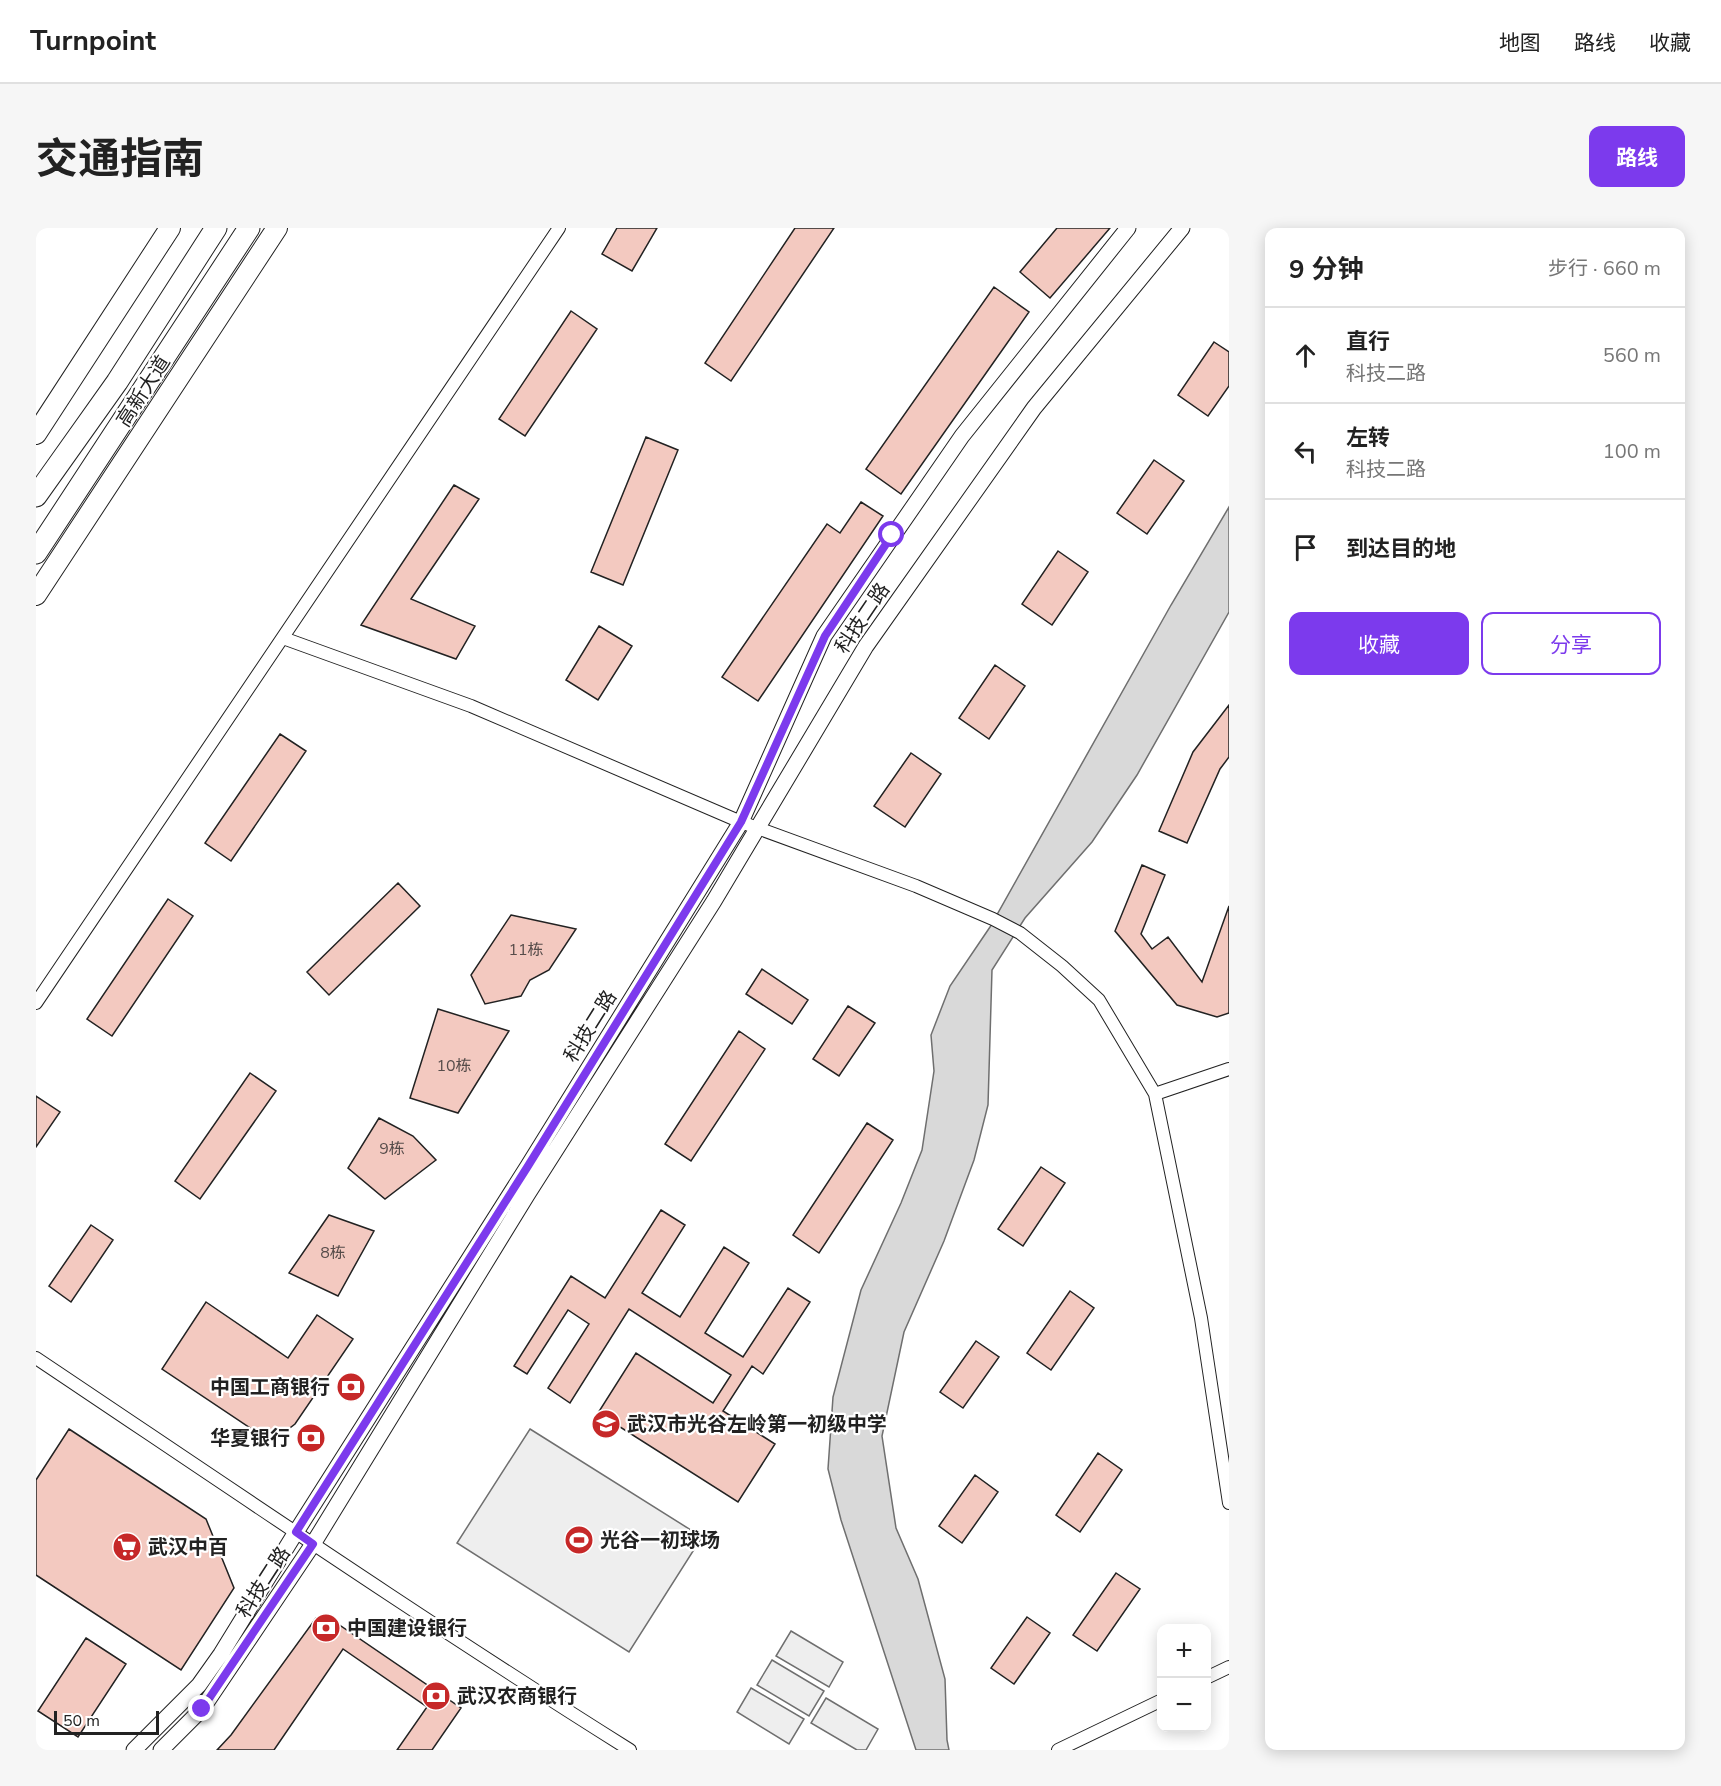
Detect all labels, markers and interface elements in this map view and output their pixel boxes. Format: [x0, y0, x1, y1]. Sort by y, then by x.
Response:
text: Turnpoint [30, 22, 156, 60]
text: 地图 [1499, 29, 1541, 57]
text: 路线 [1574, 29, 1616, 57]
text: 收藏 [1649, 29, 1691, 57]
button: 路线 [1589, 126, 1685, 187]
text: 交通指南 [36, 131, 204, 188]
text: 9 分钟 [1289, 252, 1364, 287]
text: 步行 · 660 m [1548, 255, 1661, 282]
text: 直行 [1346, 327, 1390, 357]
icon: ahead [1289, 339, 1322, 372]
text: 560 m [1603, 342, 1661, 369]
street label: 高新大道 [110, 350, 177, 432]
text: 科技二路 [1346, 360, 1426, 387]
text: 左转 [1346, 423, 1390, 453]
icon: left [1289, 435, 1322, 468]
text: 100 m [1603, 438, 1661, 465]
text: 科技二路 [1346, 456, 1426, 483]
route start [878, 521, 904, 547]
icon: arrive [1289, 531, 1322, 564]
text: 到达目的地 [1346, 534, 1456, 564]
street label: 科技二路 [829, 578, 896, 659]
button: 收藏 [1289, 612, 1469, 675]
button: 分享 [1481, 612, 1661, 675]
house number: 11栋 [508, 939, 544, 961]
street label: 科技二路 [558, 985, 623, 1067]
house number: 10栋 [436, 1055, 472, 1077]
house number: 9栋 [379, 1138, 405, 1160]
house number: 8栋 [320, 1242, 346, 1264]
bank icon: 中国工商银行 [335, 1371, 367, 1403]
place label: 中国工商银行 [210, 1374, 330, 1401]
school or university icon: 武汉市光谷左岭第一初级中学 [590, 1408, 622, 1440]
place label: 武汉市光谷左岭第一初级中学 [627, 1411, 887, 1438]
bank icon: 华夏银行 [295, 1422, 327, 1454]
place label: 华夏银行 [210, 1425, 290, 1452]
sports icon: 光谷一初球场 [563, 1524, 595, 1556]
place label: 光谷一初球场 [600, 1527, 720, 1554]
supermarket icon: 武汉中百 [111, 1531, 143, 1563]
place label: 武汉中百 [148, 1534, 228, 1561]
street label: 科技二路 [230, 1541, 297, 1623]
bank icon: 中国建设银行 [310, 1612, 342, 1644]
place label: 中国建设银行 [347, 1615, 467, 1642]
map controls [1157, 1624, 1211, 1732]
button: + [1157, 1624, 1211, 1678]
button: − [1157, 1678, 1211, 1732]
bank icon: 武汉农商银行 [420, 1680, 452, 1712]
place label: 武汉农商银行 [457, 1683, 577, 1710]
route end [188, 1695, 214, 1721]
scale bar [54, 1708, 159, 1736]
text: 50 m [63, 1710, 100, 1732]

